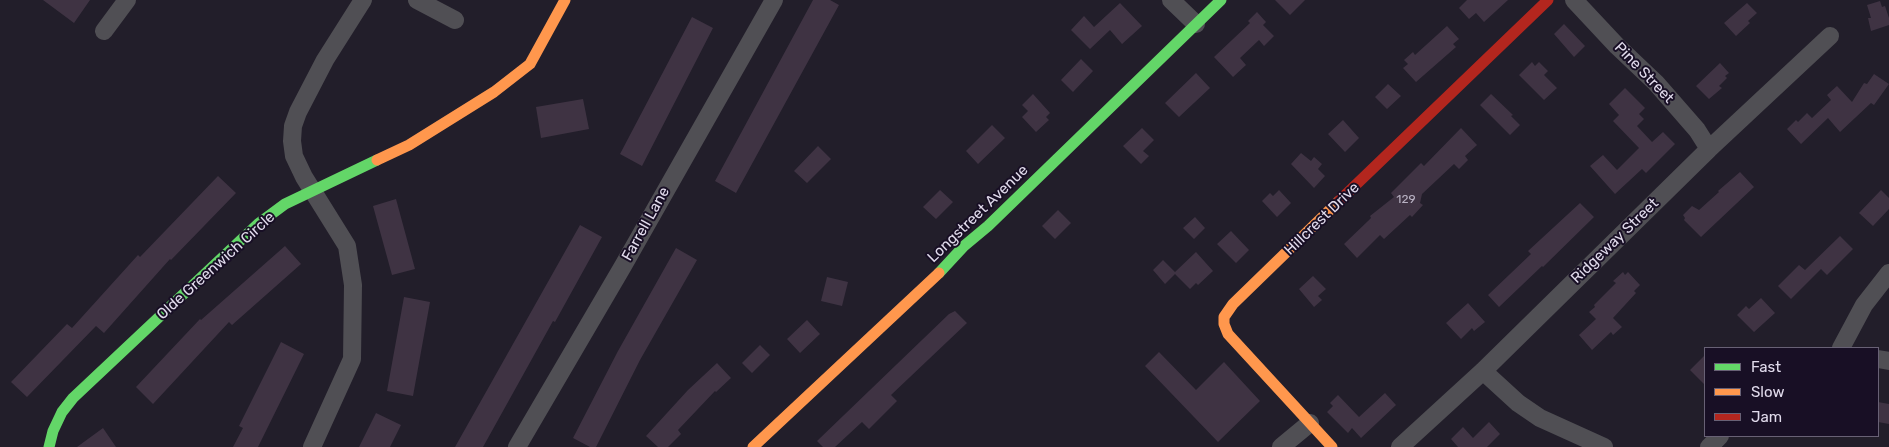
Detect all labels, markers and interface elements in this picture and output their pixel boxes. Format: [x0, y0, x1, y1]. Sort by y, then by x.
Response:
street label: Pine Street [1611, 39, 1677, 107]
street label: Longstreet Avenue [924, 161, 1032, 267]
street label: Hillcrest Drive [1281, 179, 1363, 259]
street label: Farrell Lane [618, 184, 674, 264]
house number: 129 [1396, 193, 1416, 207]
street label: Ridgeway Street [1567, 195, 1663, 287]
street label: Olde Greenwich Circle [153, 208, 279, 324]
legend [1704, 347, 1879, 437]
text: Fast [1751, 358, 1781, 376]
text: Slow [1751, 383, 1784, 401]
text: Jam [1751, 408, 1782, 426]

